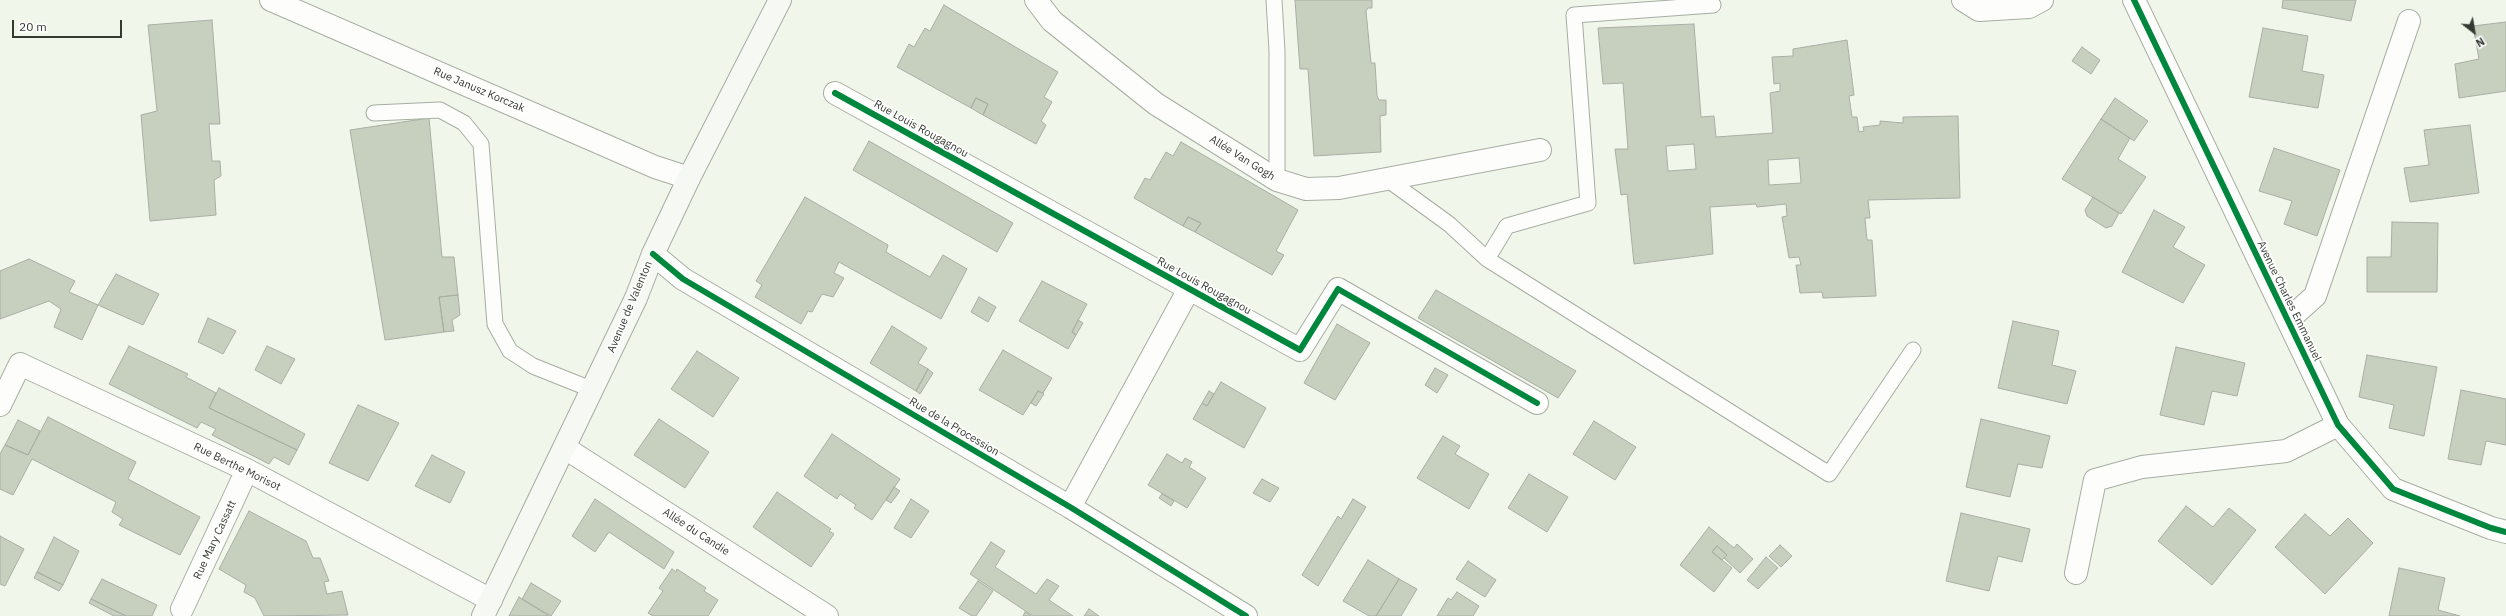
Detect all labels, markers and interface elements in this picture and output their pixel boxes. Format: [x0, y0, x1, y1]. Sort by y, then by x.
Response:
scale bar [14, 12, 124, 38]
north arrow [2454, 12, 2494, 52]
text: 20 m [19, 19, 47, 34]
text: N [2473, 34, 2487, 50]
street label: Rue Janusz Korczak [431, 65, 527, 115]
street label: Rue Louis Rougagnou [872, 98, 970, 160]
street label: Allée Van Gogh [1207, 133, 1277, 183]
street label: Avenue Charles Emmanuel [2254, 239, 2324, 363]
street label: Rue Louis Rougagnou [1155, 255, 1253, 317]
street label: Avenue de Valenton [605, 259, 655, 355]
street label: Rue de la Procession [907, 395, 1001, 459]
street label: Rue Berthe Morisot [191, 440, 283, 494]
street label: Rue Mary Cassatt [191, 498, 239, 582]
street label: Allée du Candie [660, 505, 732, 559]

